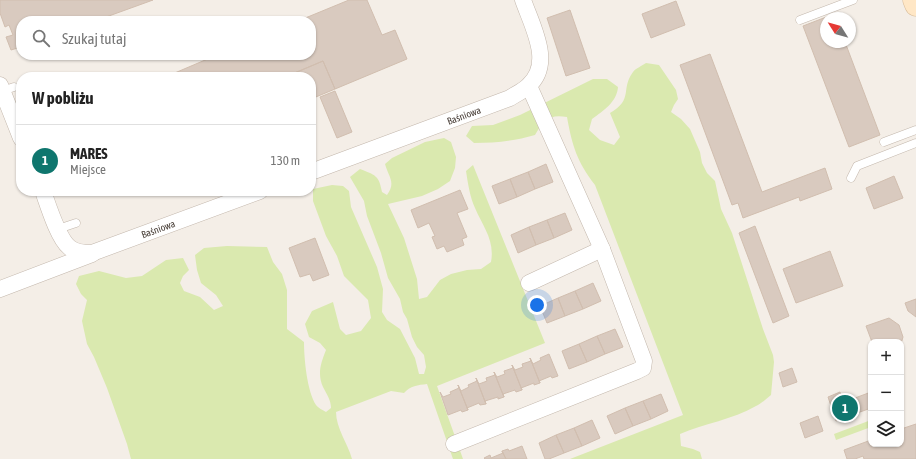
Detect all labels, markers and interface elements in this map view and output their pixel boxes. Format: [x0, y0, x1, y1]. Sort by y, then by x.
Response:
north arrow [820, 12, 856, 48]
search box [16, 16, 316, 60]
icon: search [30, 27, 52, 49]
text: Szukaj tutaj [62, 30, 126, 47]
text: W pobliżu [32, 88, 94, 108]
street label: Baśniowa [446, 104, 483, 127]
text: MARES [70, 145, 108, 162]
text: 1 [42, 153, 48, 168]
text: 130 m [271, 153, 300, 168]
text: Miejsce [70, 162, 106, 177]
street label: Baśniowa [140, 218, 177, 240]
your location [527, 295, 547, 315]
map controls [868, 339, 904, 447]
button: + [868, 339, 904, 375]
button: − [868, 375, 904, 411]
pin: 1 [832, 393, 858, 423]
button: layers [868, 411, 904, 447]

